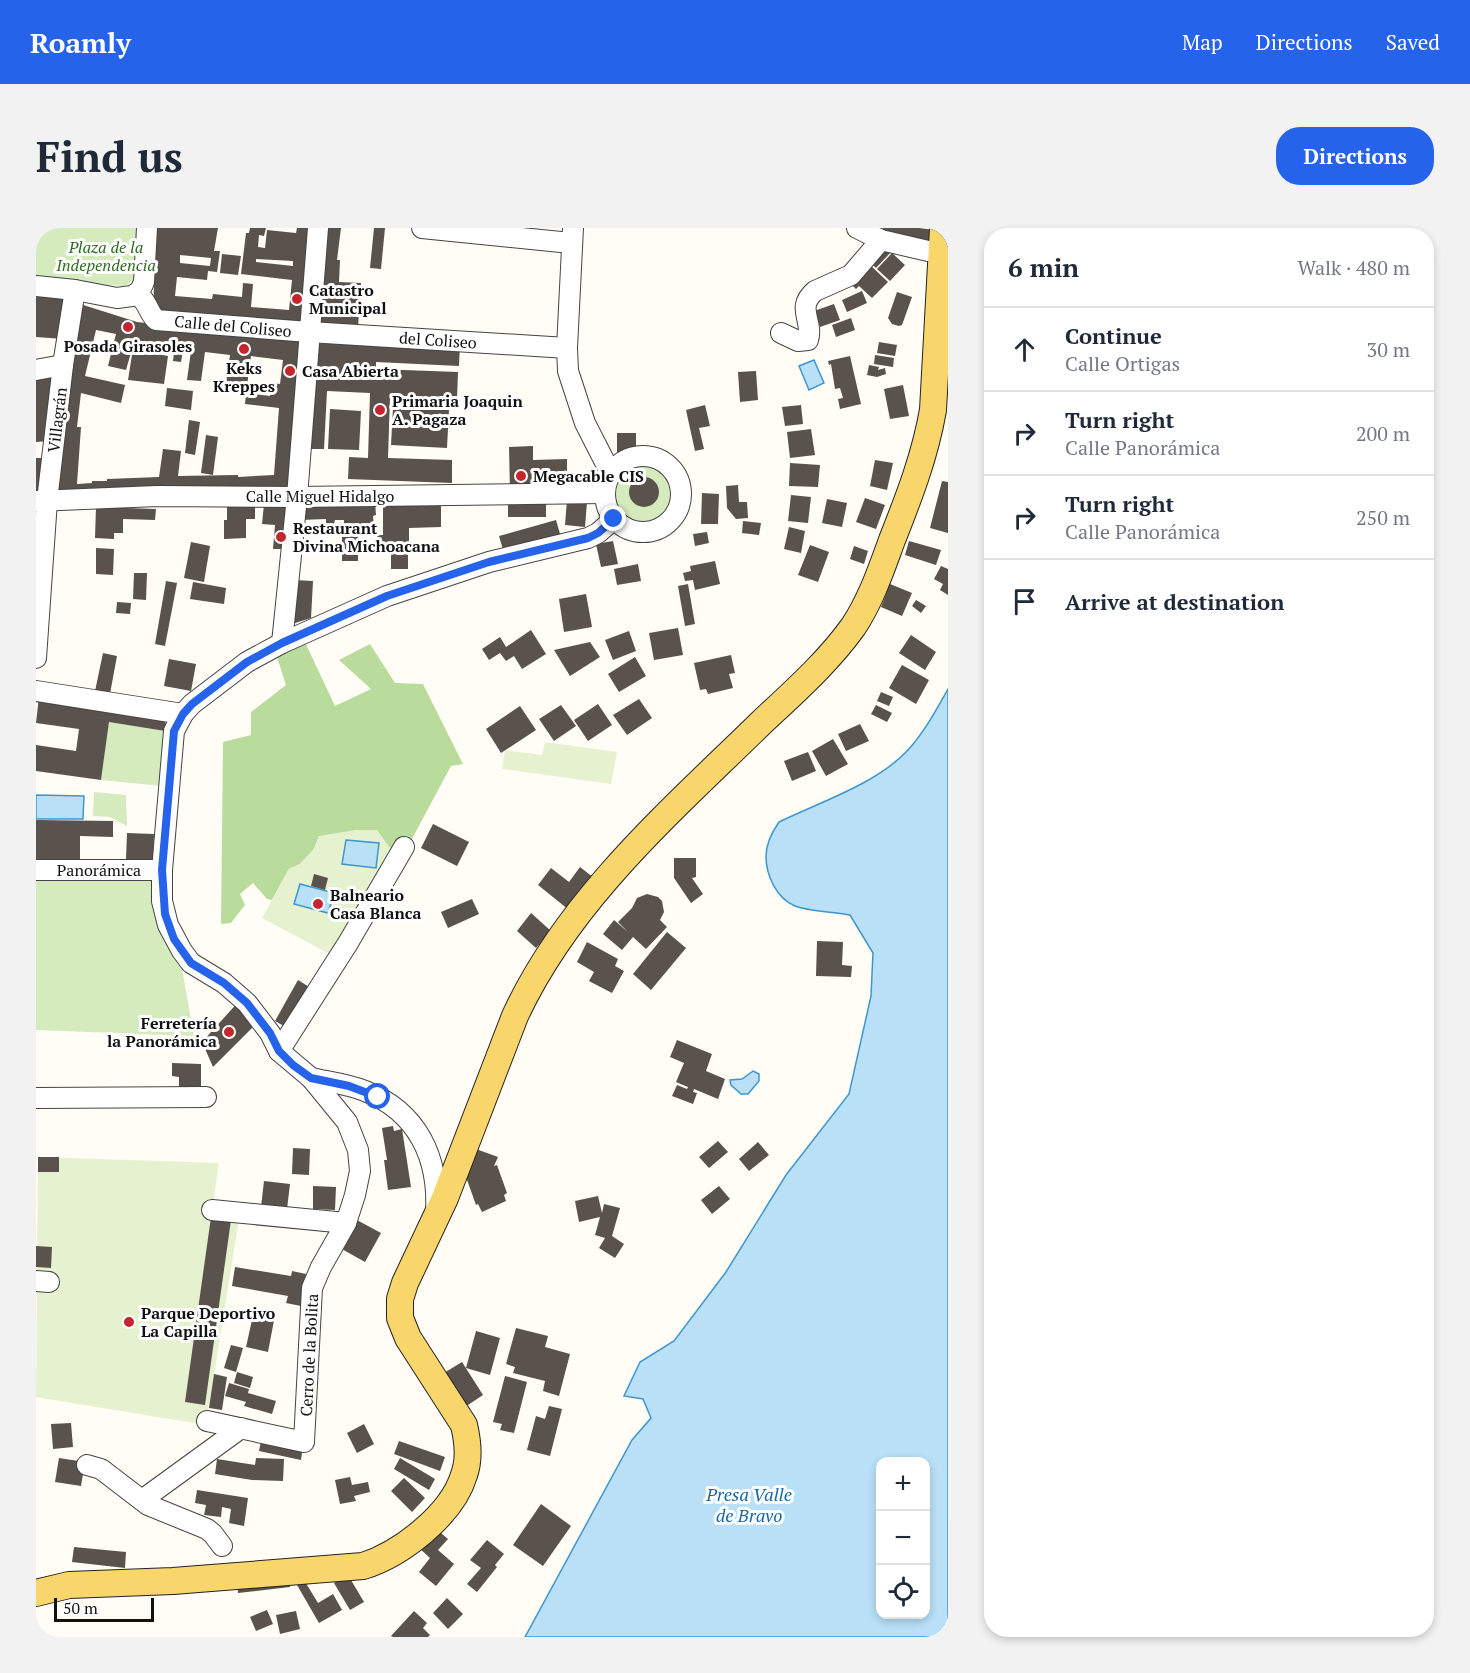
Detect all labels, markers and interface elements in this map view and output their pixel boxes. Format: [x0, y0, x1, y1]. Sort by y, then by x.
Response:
text: Roamly [30, 24, 131, 61]
text: Map [1182, 28, 1223, 56]
text: Directions [1256, 28, 1353, 56]
text: Saved [1386, 28, 1440, 56]
button: Directions [1276, 127, 1434, 185]
text: Find us [36, 128, 183, 184]
park label: Plaza de la Independencia [55, 236, 156, 276]
text: 6 min [1008, 250, 1079, 284]
text: Walk · 480 m [1298, 254, 1410, 281]
place label: Catastro Municipal [309, 279, 386, 319]
marker: Catastro Municipal [290, 292, 304, 306]
street label: Calle del Coliseo [173, 310, 293, 342]
marker: Posada Girasoles [121, 320, 135, 334]
text: Continue [1065, 321, 1162, 350]
street label: del Coliseo [398, 326, 478, 354]
icon: ahead [1008, 333, 1041, 366]
place label: Posada Girasoles [64, 335, 192, 357]
text: 30 m [1367, 336, 1410, 363]
marker: Keks Kreppes [237, 342, 251, 356]
text: Calle Ortigas [1065, 350, 1180, 377]
place label: Keks Kreppes [213, 357, 275, 397]
place label: Casa Abierta [302, 360, 399, 382]
marker: Casa Abierta [283, 364, 297, 378]
street label: Villagrán [42, 386, 72, 454]
place label: Primaria Joaquin A. Pagaza [392, 390, 523, 430]
marker: Primaria Joaquin A. Pagaza [373, 403, 387, 417]
text: Turn right [1065, 405, 1174, 434]
icon: right [1008, 417, 1041, 450]
text: 200 m [1356, 420, 1410, 447]
text: Calle Panorámica [1065, 434, 1220, 461]
place label: Megacable CIS [533, 465, 644, 487]
marker: Megacable CIS [514, 469, 528, 483]
street label: Calle Miguel Hidalgo [246, 485, 394, 507]
text: Turn right [1065, 489, 1174, 518]
icon: right [1008, 501, 1041, 534]
text: 250 m [1356, 504, 1410, 531]
route end [600, 505, 626, 531]
place label: Restaurant Divina Michoacana [293, 517, 440, 557]
text: Calle Panorámica [1065, 518, 1220, 545]
marker: Restaurant Divina Michoacana [274, 530, 288, 544]
icon: arrive [1008, 585, 1041, 618]
text: Arrive at destination [1065, 587, 1284, 616]
street label: Panorámica [57, 859, 141, 881]
place label: Balneario Casa Blanca [330, 884, 421, 924]
marker: Balneario Casa Blanca [311, 897, 325, 911]
place label: Ferretería la Panorámica [107, 1012, 217, 1052]
marker: Ferretería la Panorámica [222, 1025, 236, 1039]
route start [364, 1083, 390, 1109]
street label: Cerro de la Bolita [295, 1293, 323, 1417]
place label: Parque Deportivo La Capilla [141, 1302, 276, 1342]
marker: Parque Deportivo La Capilla [122, 1315, 136, 1329]
map controls [876, 1457, 930, 1619]
button: + [876, 1457, 930, 1511]
water label: Presa Valle de Bravo [705, 1482, 792, 1527]
button: − [876, 1511, 930, 1565]
button: locate [876, 1565, 930, 1619]
scale bar [54, 1595, 154, 1622]
text: 50 m [63, 1597, 98, 1619]

